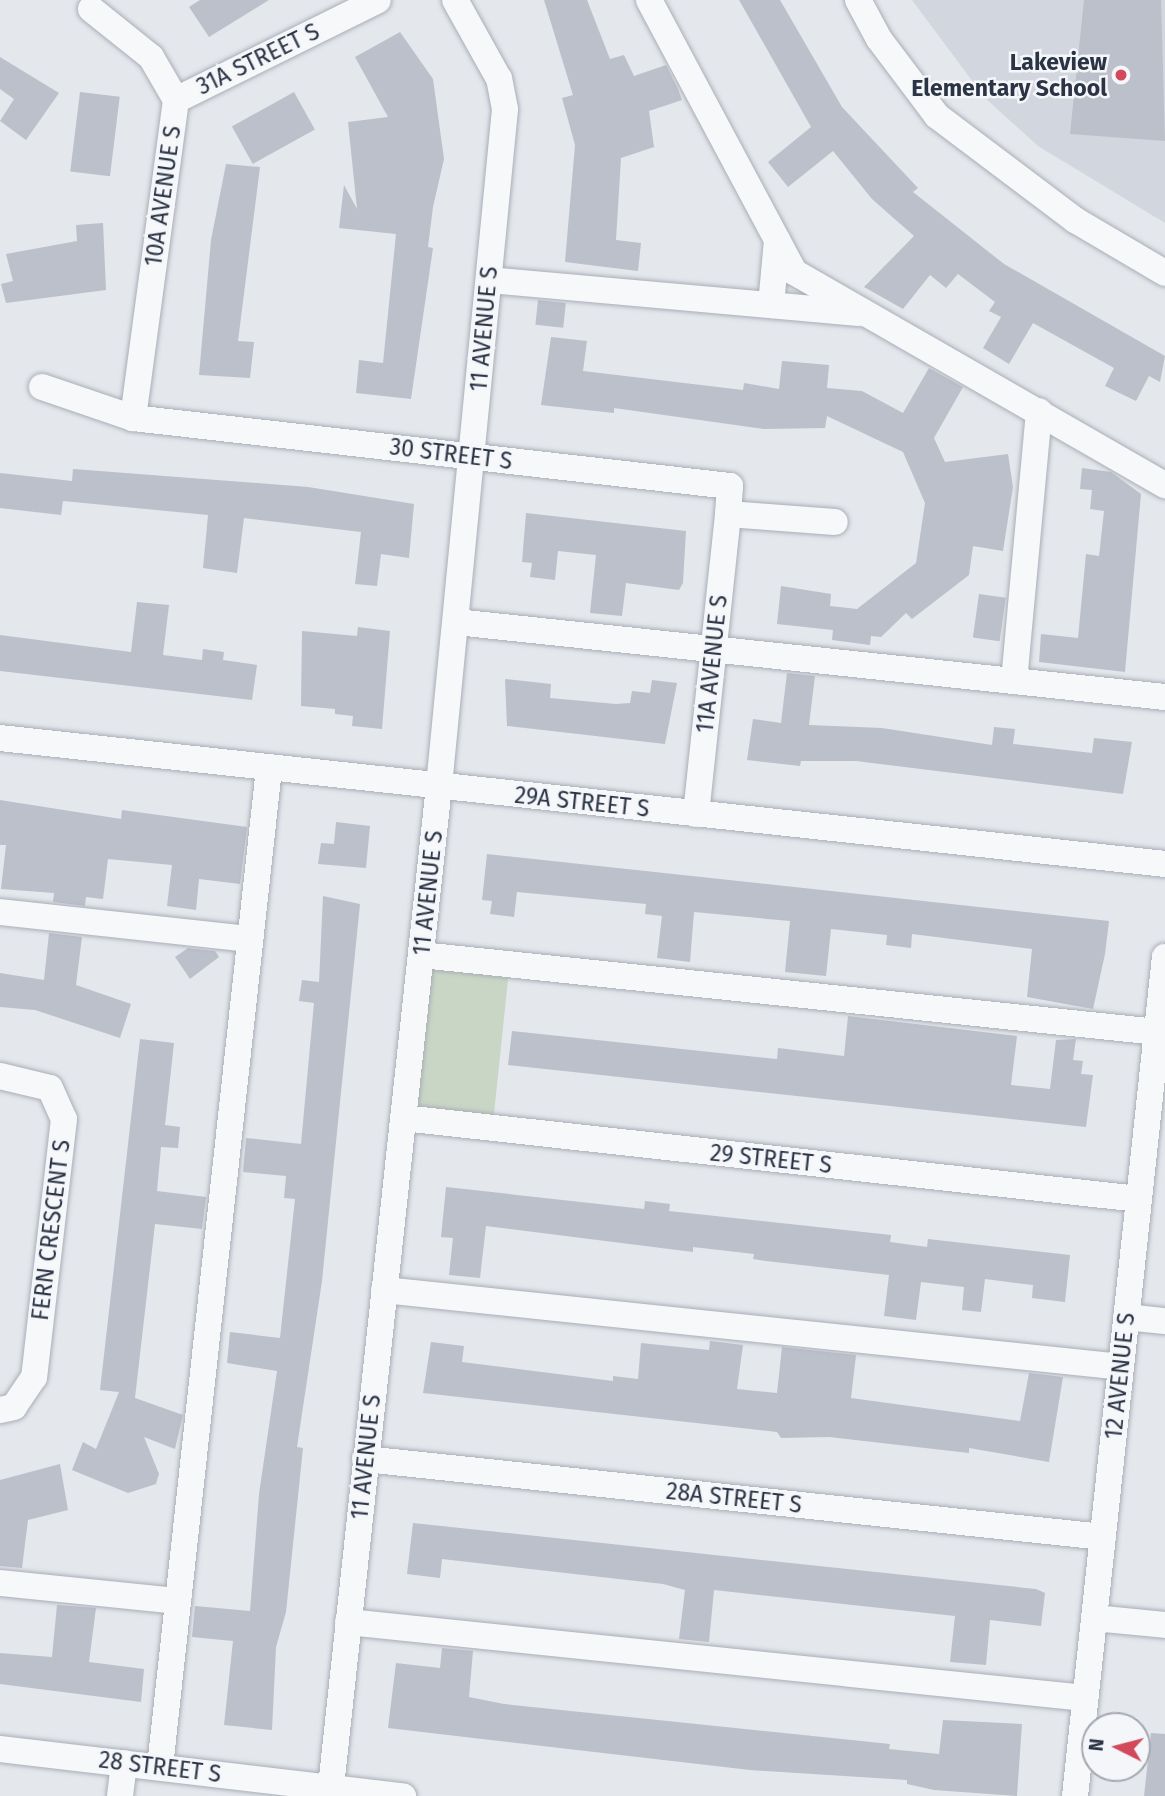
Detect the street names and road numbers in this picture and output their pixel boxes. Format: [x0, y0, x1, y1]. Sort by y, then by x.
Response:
street label: 31A STREET S [192, 17, 324, 101]
street label: 10A AVENUE S [139, 124, 187, 268]
street label: 11 AVENUE S [465, 265, 503, 393]
street label: 30 STREET S [388, 433, 514, 475]
street label: 11A AVENUE S [691, 594, 733, 734]
street label: 29A STREET S [513, 781, 651, 823]
street label: 11 AVENUE S [408, 829, 448, 957]
street label: FERN CRESCENT S [26, 1138, 76, 1322]
street label: 29 STREET S [709, 1139, 833, 1179]
street label: 12 AVENUE S [1100, 1311, 1140, 1441]
street label: 11 AVENUE S [346, 1393, 386, 1521]
street label: 28A STREET S [665, 1477, 803, 1519]
street label: 28 STREET S [97, 1746, 223, 1788]

